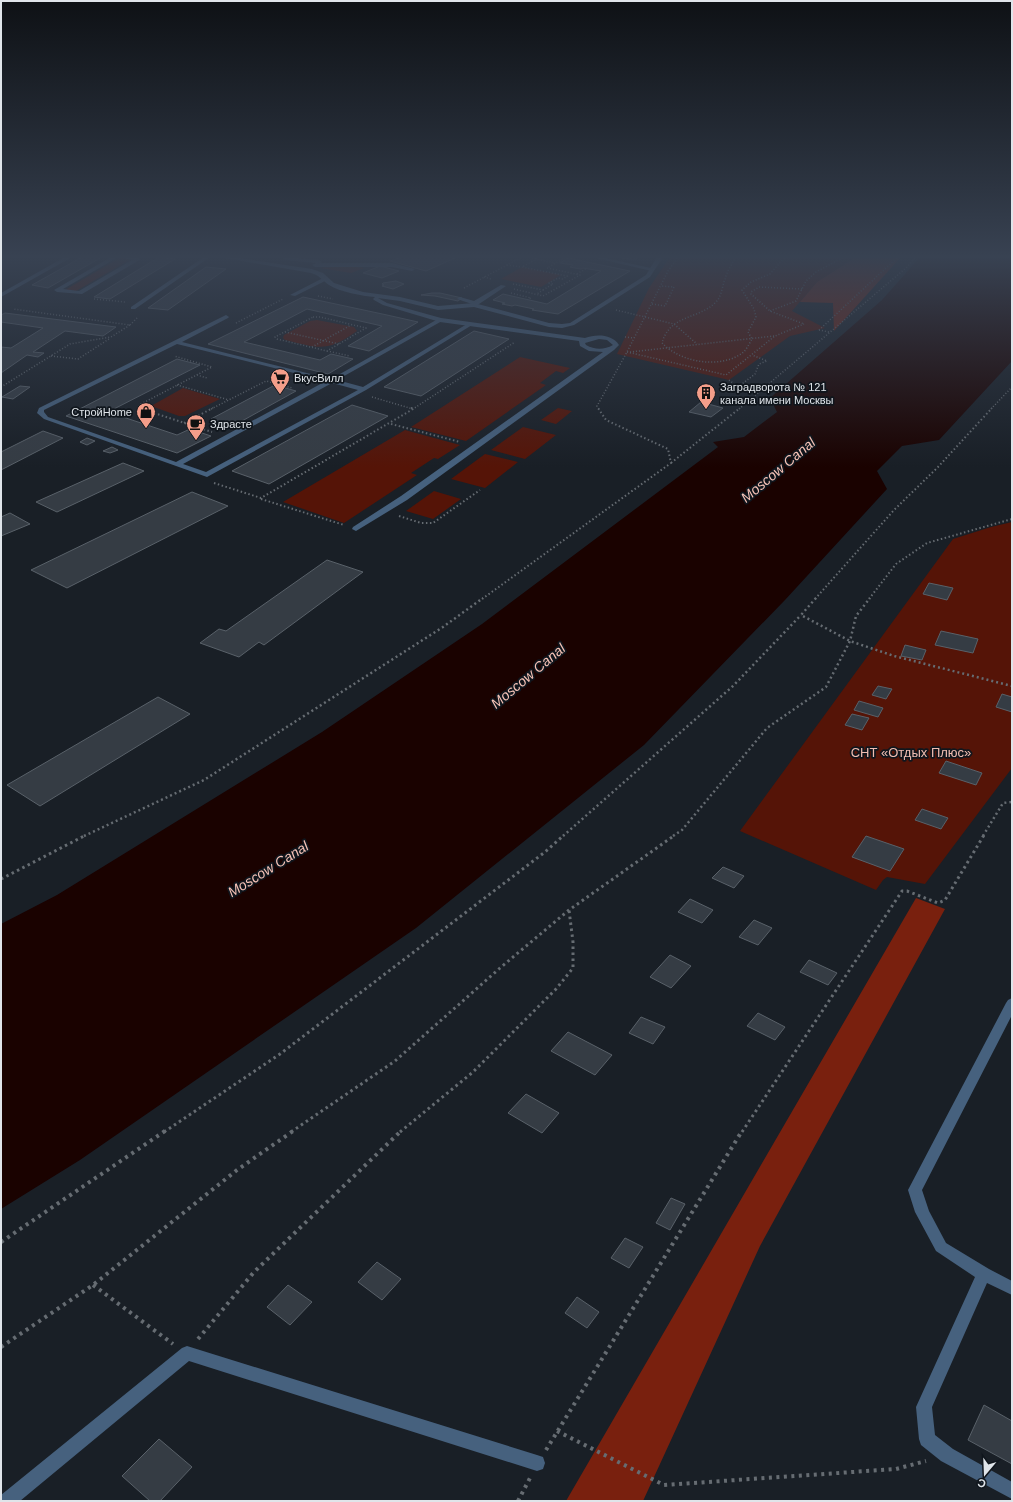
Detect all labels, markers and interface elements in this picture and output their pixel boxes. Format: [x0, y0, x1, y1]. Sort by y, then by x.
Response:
supermarket icon: ВкусВилл [269, 367, 291, 395]
place label: ВкусВилл [294, 372, 343, 384]
place label: Заградворота № 121 канала имени Москвы [720, 381, 834, 406]
building icon: Заградворота № 121 канала имени Москвы [695, 382, 717, 410]
shop icon: СтройHome [135, 401, 157, 429]
place label: СтройHome [71, 406, 132, 418]
cafe icon: Здрасте [185, 413, 207, 441]
place label: Здрасте [210, 418, 252, 430]
water label: Moscow Canal [738, 434, 819, 506]
water label: Moscow Canal [488, 640, 569, 712]
park label: СНТ «Отдых Плюс» [851, 745, 971, 760]
water label: Moscow Canal [225, 837, 312, 900]
north arrow [965, 1454, 1005, 1494]
text: С [976, 1476, 987, 1490]

